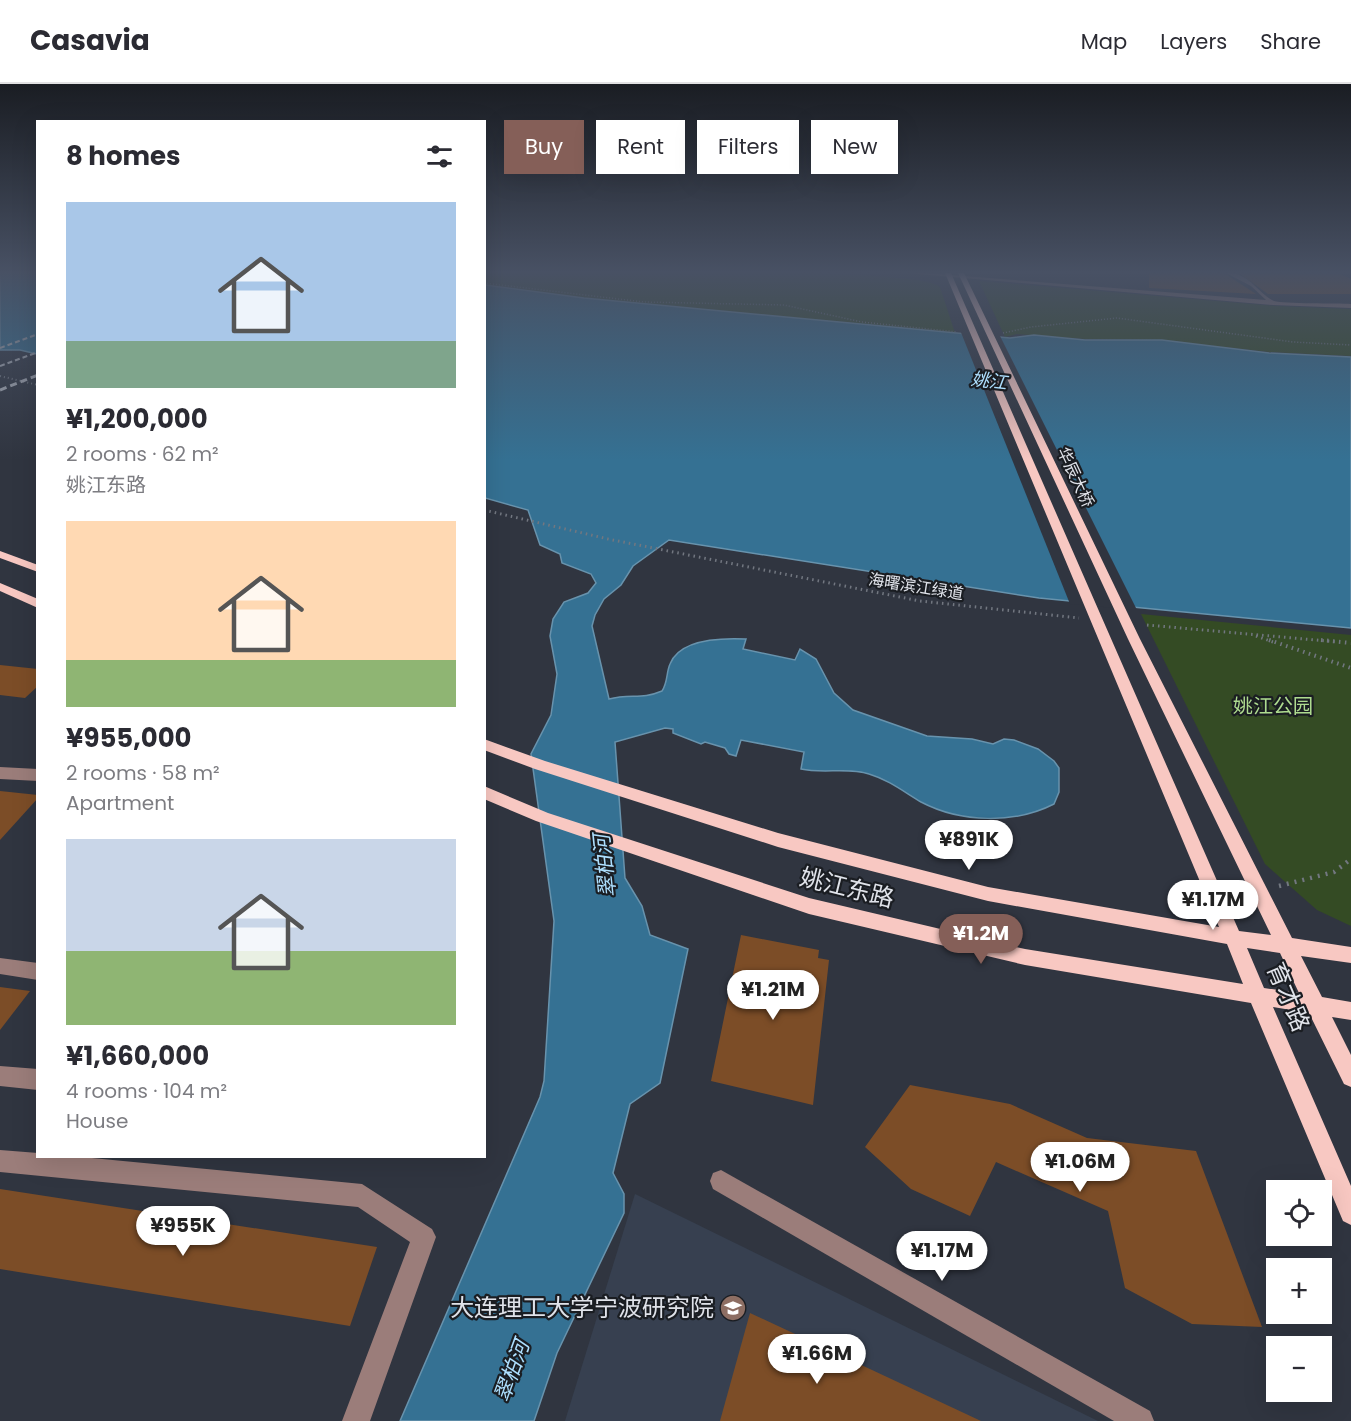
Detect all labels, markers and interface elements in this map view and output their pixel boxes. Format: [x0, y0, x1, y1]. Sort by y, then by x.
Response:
text: Casavia [30, 21, 150, 60]
text: Map [1081, 27, 1127, 56]
text: Layers [1160, 27, 1227, 56]
text: Share [1260, 27, 1321, 56]
chip: Buy [504, 120, 584, 174]
chip: Rent [596, 120, 685, 174]
chip: Filters [697, 120, 799, 174]
chip: New [811, 120, 898, 174]
text: 8 homes [66, 138, 181, 174]
icon: filters [423, 140, 456, 173]
icon: home [207, 241, 315, 349]
water label: 姚江 [970, 366, 1010, 395]
text: ¥1,200,000 [66, 401, 208, 437]
text: 2 rooms · 62 m² [66, 440, 219, 468]
street label: 华辰大桥 [1052, 443, 1099, 511]
text: 姚江东路 [66, 471, 146, 499]
icon: home [207, 560, 315, 668]
street label: 海曙滨江绿道 [867, 568, 965, 605]
park label: 姚江公园 [1233, 692, 1313, 720]
text: ¥955,000 [66, 720, 192, 756]
text: 2 rooms · 58 m² [66, 759, 220, 787]
text: Apartment [66, 789, 174, 817]
pin: ¥891K [927, 820, 1011, 871]
text: ¥891K [939, 825, 999, 853]
water label: 翠柏河 [586, 829, 622, 899]
street label: 姚江东路 [797, 860, 898, 915]
icon: home [207, 878, 315, 986]
pin: ¥1.17M [1164, 880, 1262, 931]
text: ¥1.17M [1181, 885, 1245, 913]
pin: ¥1.2M [939, 914, 1023, 965]
text: ¥1.2M [953, 919, 1009, 947]
street label: 育才路 [1259, 957, 1318, 1036]
pin: ¥1.21M [724, 970, 822, 1021]
text: ¥1.21M [741, 975, 805, 1003]
text: ¥1,660,000 [66, 1038, 209, 1074]
text: 4 rooms · 104 m² [66, 1077, 227, 1105]
text: House [66, 1107, 128, 1135]
pin: ¥1.06M [1031, 1142, 1129, 1193]
text: ¥1.06M [1045, 1147, 1115, 1175]
map controls [1266, 1180, 1332, 1402]
button: locate [1266, 1180, 1332, 1246]
pin: ¥955K [141, 1206, 225, 1257]
text: ¥955K [150, 1211, 216, 1239]
pin: ¥1.17M [893, 1231, 991, 1282]
text: ¥1.17M [910, 1236, 974, 1264]
button: + [1266, 1258, 1332, 1324]
place label: 大连理工大学宁波研究院 [450, 1291, 714, 1324]
school or university icon: 大连理工大学宁波研究院 [718, 1293, 748, 1323]
water label: 翠柏河 [487, 1333, 537, 1405]
pin: ¥1.66M [768, 1334, 866, 1385]
button: − [1266, 1336, 1332, 1402]
text: ¥1.66M [782, 1339, 852, 1367]

